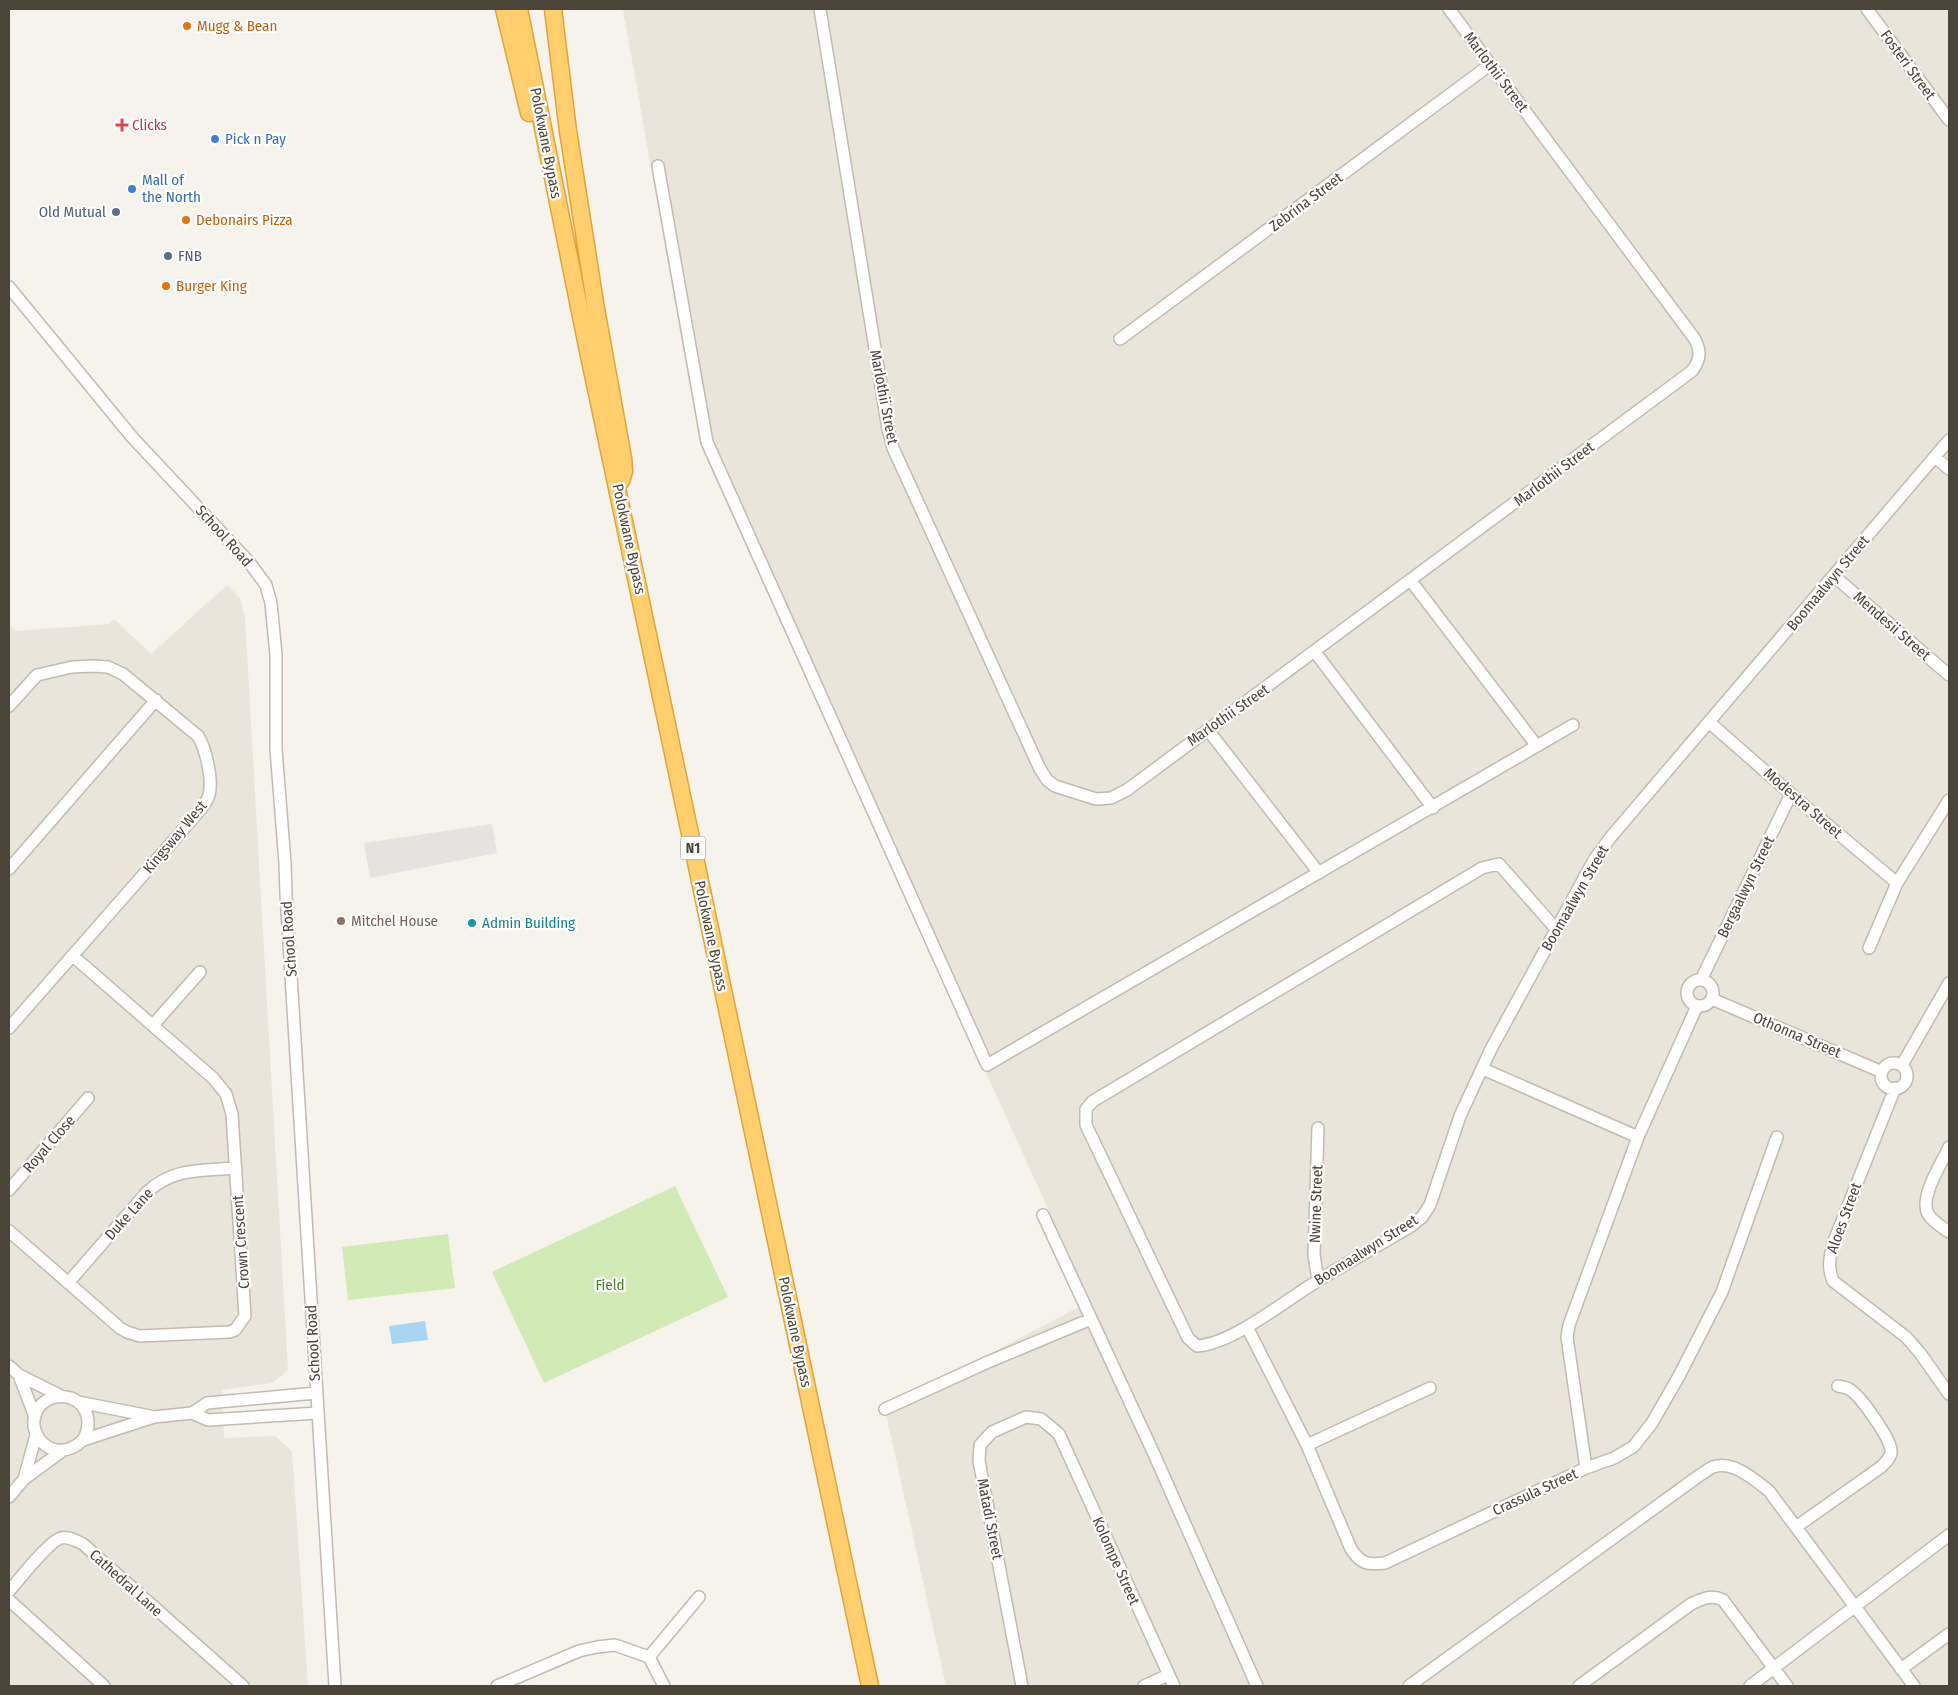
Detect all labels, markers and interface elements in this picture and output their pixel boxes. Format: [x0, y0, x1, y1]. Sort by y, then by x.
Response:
place label: Mugg & Bean [197, 17, 277, 35]
marker: Mugg & Bean [181, 20, 193, 32]
street label: Fosteri Street [1877, 27, 1939, 103]
street label: Marlothii Street [1460, 28, 1532, 116]
street label: Polokwane Bypass [526, 86, 566, 200]
place label: Clicks [132, 116, 167, 134]
marker: Clicks [116, 119, 128, 131]
place label: Pick n Pay [225, 130, 286, 148]
marker: Pick n Pay [209, 133, 221, 145]
street label: Zebrina Street [1266, 169, 1346, 235]
place label: Mall of the North [142, 171, 201, 206]
marker: Mall of the North [126, 183, 138, 195]
place label: Old Mutual [39, 203, 106, 221]
marker: Old Mutual [110, 206, 122, 218]
place label: Debonairs Pizza [196, 211, 293, 229]
marker: Debonairs Pizza [180, 214, 192, 226]
place label: FNB [178, 247, 202, 265]
marker: FNB [162, 250, 174, 262]
place label: Burger King [176, 277, 247, 295]
marker: Burger King [160, 280, 172, 292]
street label: Marlothii Street [866, 348, 902, 446]
street label: Marlothii Street [1510, 438, 1598, 510]
street label: Polokwane Bypass [608, 482, 650, 596]
street label: School Road [192, 502, 256, 570]
street label: Boomaalwyn Street [1783, 532, 1873, 634]
street label: Mendesii Street [1850, 588, 1934, 664]
street label: Marlothii Street [1184, 680, 1272, 750]
street label: Modestra Street [1760, 764, 1846, 842]
street label: Kingsway West [139, 797, 211, 877]
street label: Bergaalwyn Street [1714, 833, 1778, 941]
road number: N1 [680, 836, 706, 860]
street label: Boomaalwyn Street [1538, 842, 1613, 954]
street label: Polokwane Bypass [690, 879, 732, 993]
street label: School Road [277, 900, 301, 978]
place label: Mitchel House [351, 912, 438, 930]
place label: Admin Building [482, 914, 575, 932]
marker: Mitchel House [335, 915, 347, 927]
marker: Admin Building [466, 917, 478, 929]
street label: Othonna Street [1750, 1008, 1844, 1062]
street label: Royal Close [19, 1112, 79, 1176]
street label: Nwine Street [1306, 1164, 1326, 1244]
street label: Aloes Street [1823, 1180, 1865, 1256]
street label: Duke Lane [101, 1184, 157, 1244]
street label: Crown Crescent [229, 1195, 253, 1289]
street label: Boomaalwyn Street [1311, 1211, 1421, 1289]
street label: Polokwane Bypass [774, 1275, 816, 1389]
park label: Field [595, 1276, 625, 1294]
street label: School Road [302, 1305, 324, 1381]
street label: Crassula Street [1490, 1464, 1580, 1520]
street label: Matadi Street [973, 1477, 1007, 1561]
street label: Kolompe Street [1089, 1514, 1144, 1608]
street label: Cathedral Lane [86, 1546, 166, 1620]

